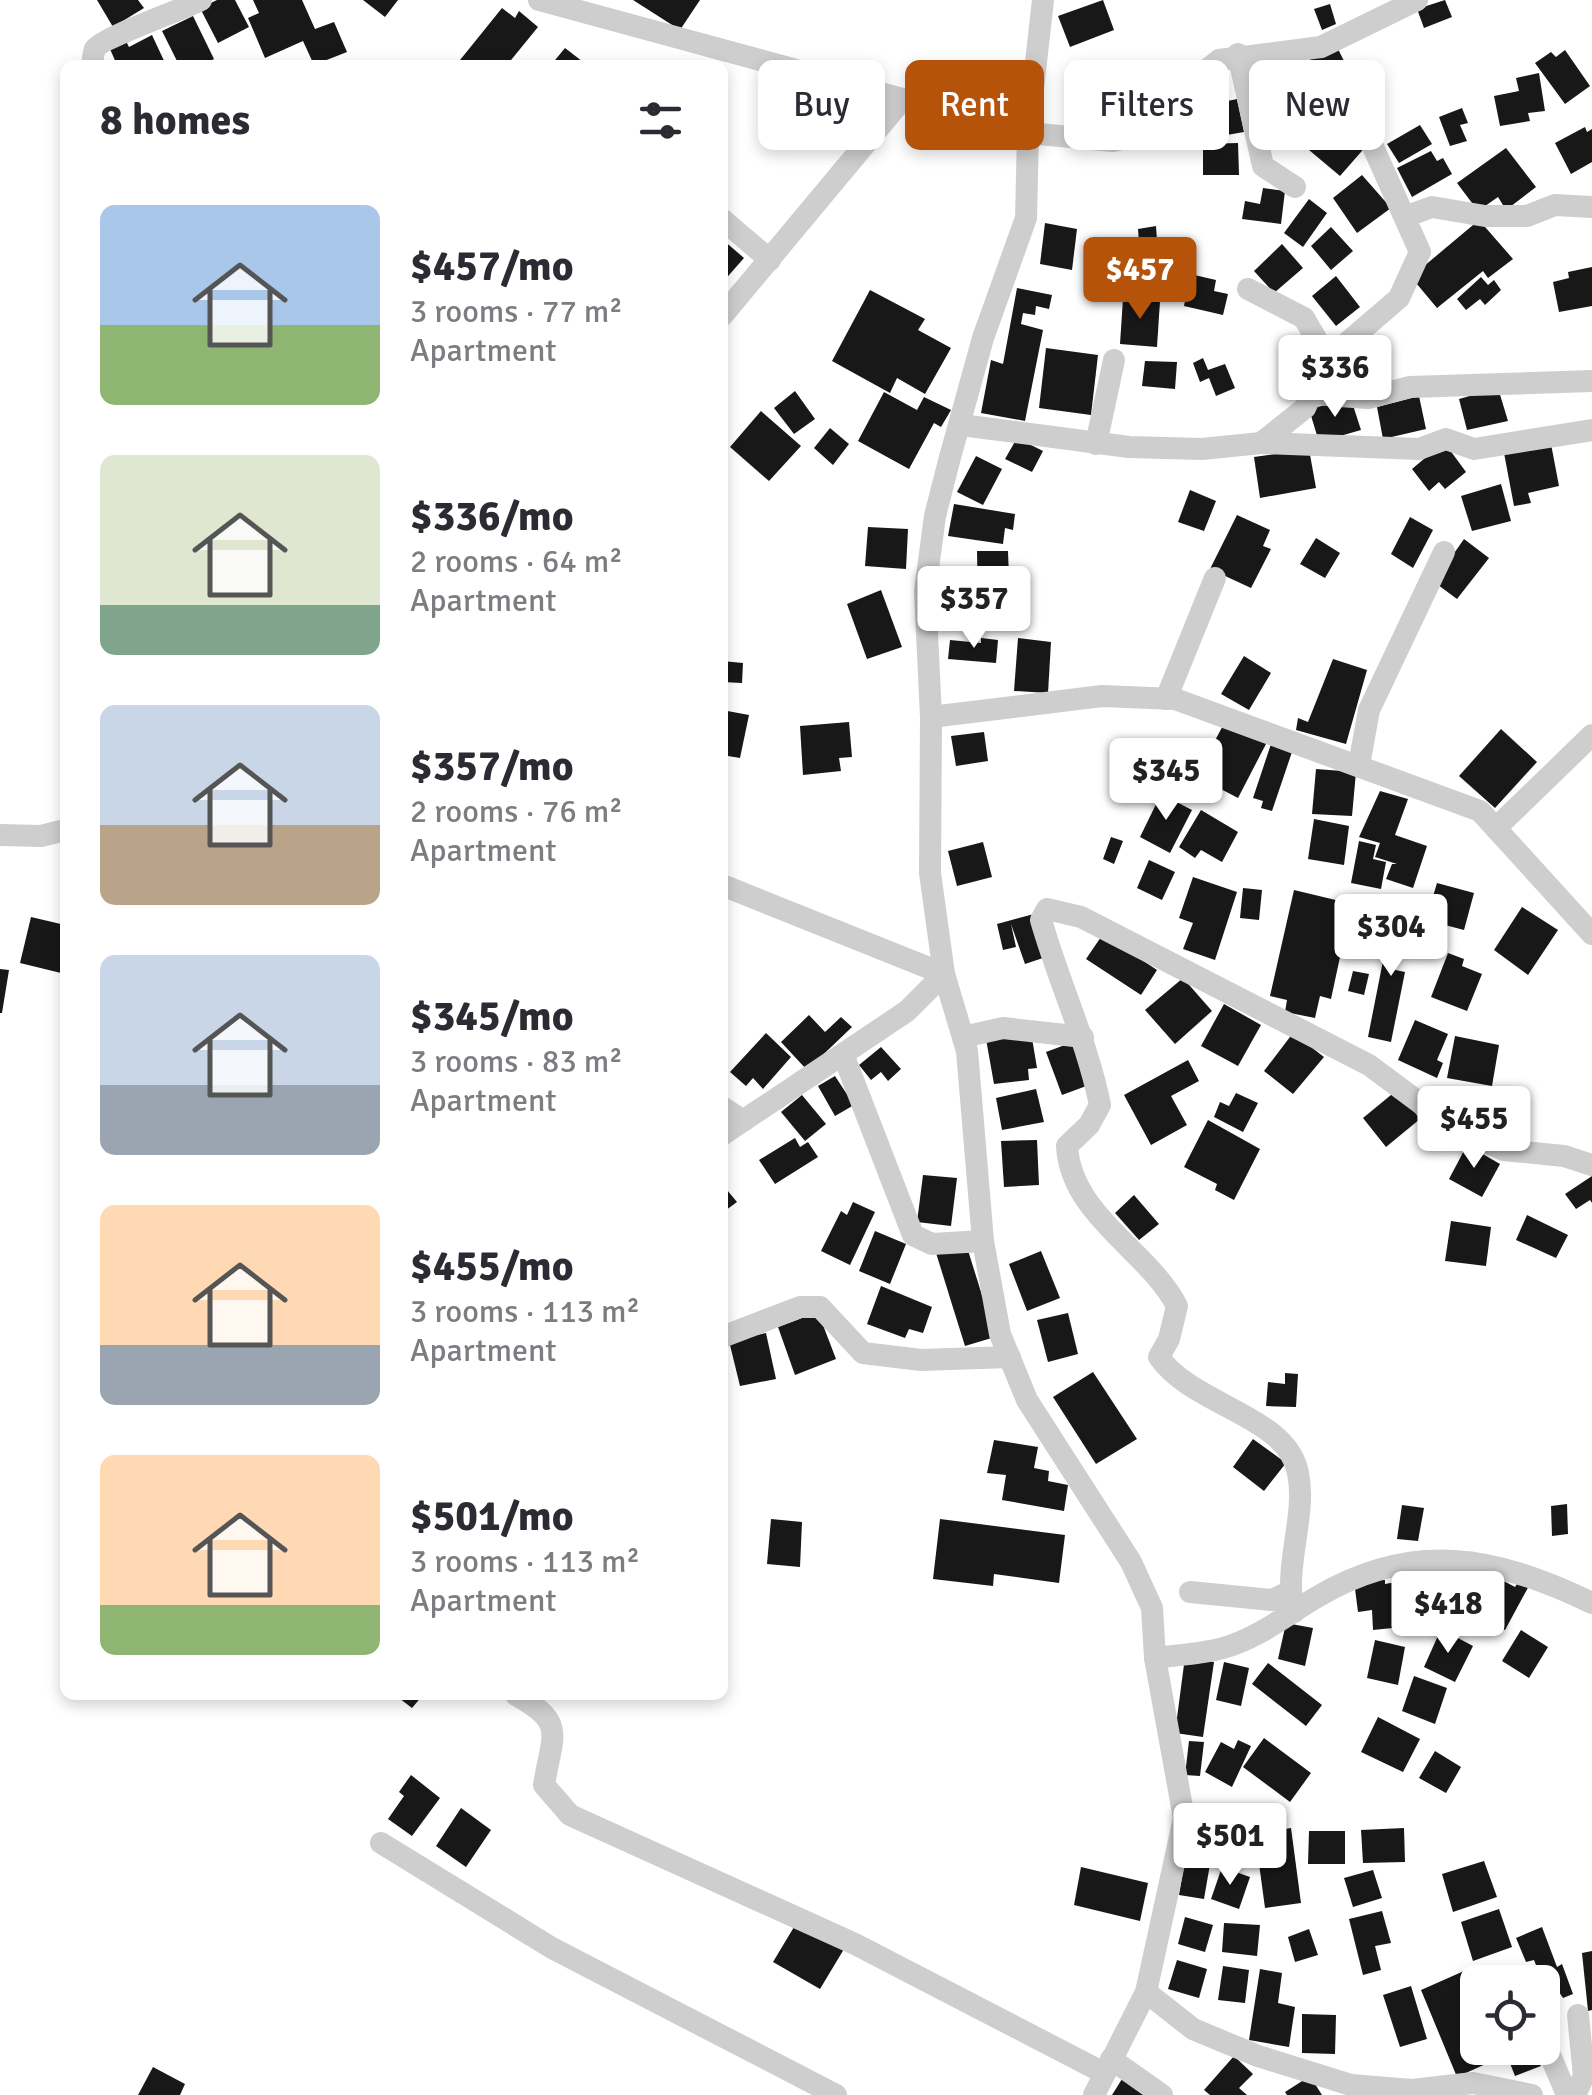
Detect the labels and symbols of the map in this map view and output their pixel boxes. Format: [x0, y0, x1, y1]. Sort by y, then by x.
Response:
pin: $457 [1081, 237, 1199, 322]
pin: $336 [1276, 335, 1394, 420]
pin: $357 [915, 566, 1033, 651]
pin: $345 [1107, 738, 1225, 823]
pin: $304 [1332, 894, 1450, 979]
pin: $455 [1415, 1086, 1533, 1171]
pin: $418 [1389, 1571, 1507, 1656]
pin: $501 [1171, 1803, 1289, 1888]

